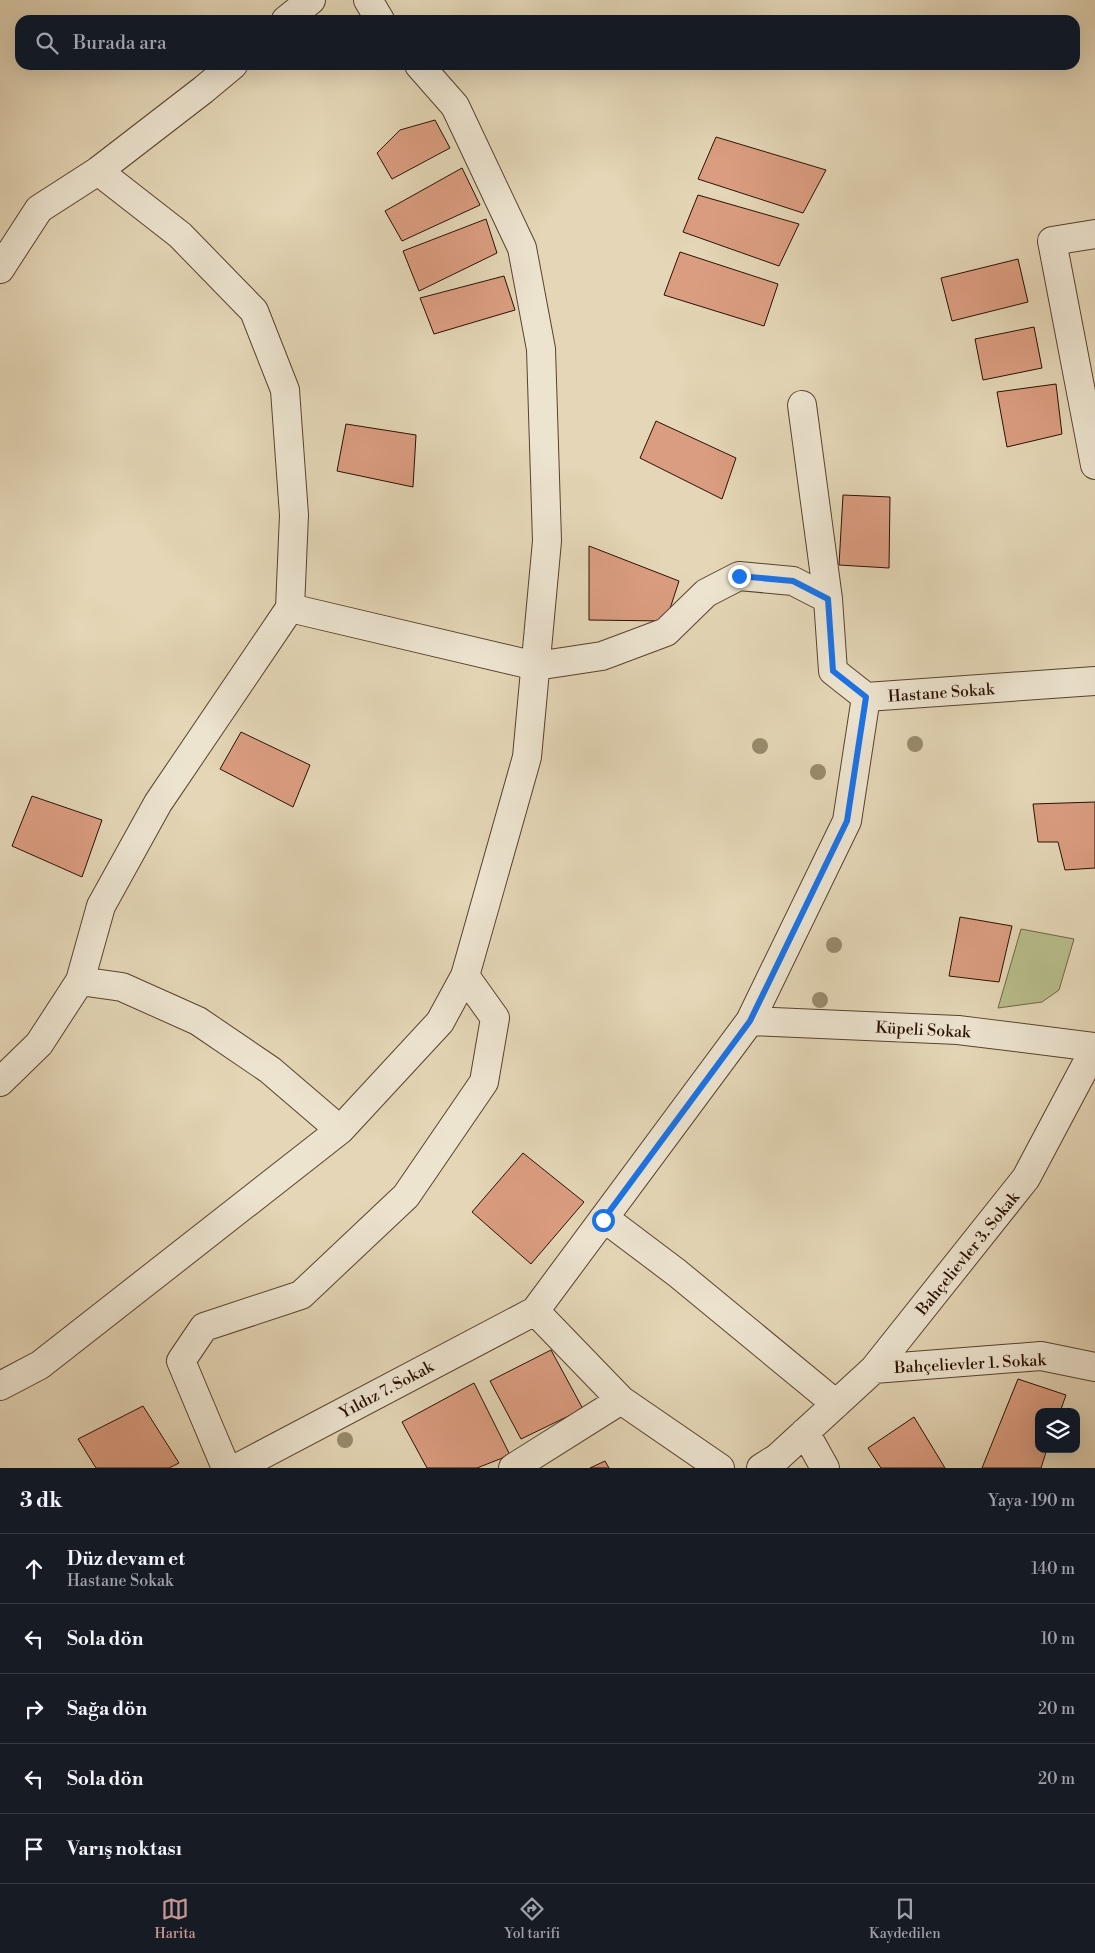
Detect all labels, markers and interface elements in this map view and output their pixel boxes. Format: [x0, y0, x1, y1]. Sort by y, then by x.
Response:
search box [15, 15, 1080, 70]
icon: search [33, 29, 61, 57]
text: Burada ara [73, 31, 167, 55]
route end [728, 565, 751, 588]
street label: Hastane Sokak [887, 679, 997, 707]
street label: Küpeli Sokak [875, 1018, 973, 1043]
street label: Bahçelievler 3. Sokak [911, 1186, 1025, 1320]
route start [592, 1209, 615, 1232]
street label: Bahçelievler 1. Sokak [893, 1350, 1048, 1378]
street label: Yıldız 7. Sokak [335, 1356, 438, 1424]
map controls [1035, 1408, 1080, 1453]
button: layers [1035, 1408, 1080, 1453]
text: 3 dk [20, 1488, 62, 1514]
text: Yaya · 190 m [988, 1491, 1075, 1511]
text: Düz devam et [67, 1547, 185, 1571]
icon: ahead [20, 1555, 48, 1583]
text: 140 m [1031, 1559, 1075, 1579]
text: Hastane Sokak [67, 1571, 173, 1591]
icon: left [20, 1625, 48, 1653]
text: Sola dön [67, 1627, 143, 1651]
text: 10 m [1041, 1629, 1075, 1649]
icon: right [20, 1695, 48, 1723]
text: Sağa dön [67, 1697, 147, 1721]
text: 20 m [1038, 1699, 1075, 1719]
icon: left [20, 1765, 48, 1793]
text: Sola dön [67, 1767, 143, 1791]
text: 20 m [1038, 1769, 1075, 1789]
icon: arrive [20, 1835, 48, 1863]
text: Varış noktası [67, 1837, 182, 1861]
tab: Harita [154, 1895, 196, 1943]
tab: Yol tarifi [505, 1895, 560, 1943]
tab: Kaydedilen [869, 1895, 941, 1943]

